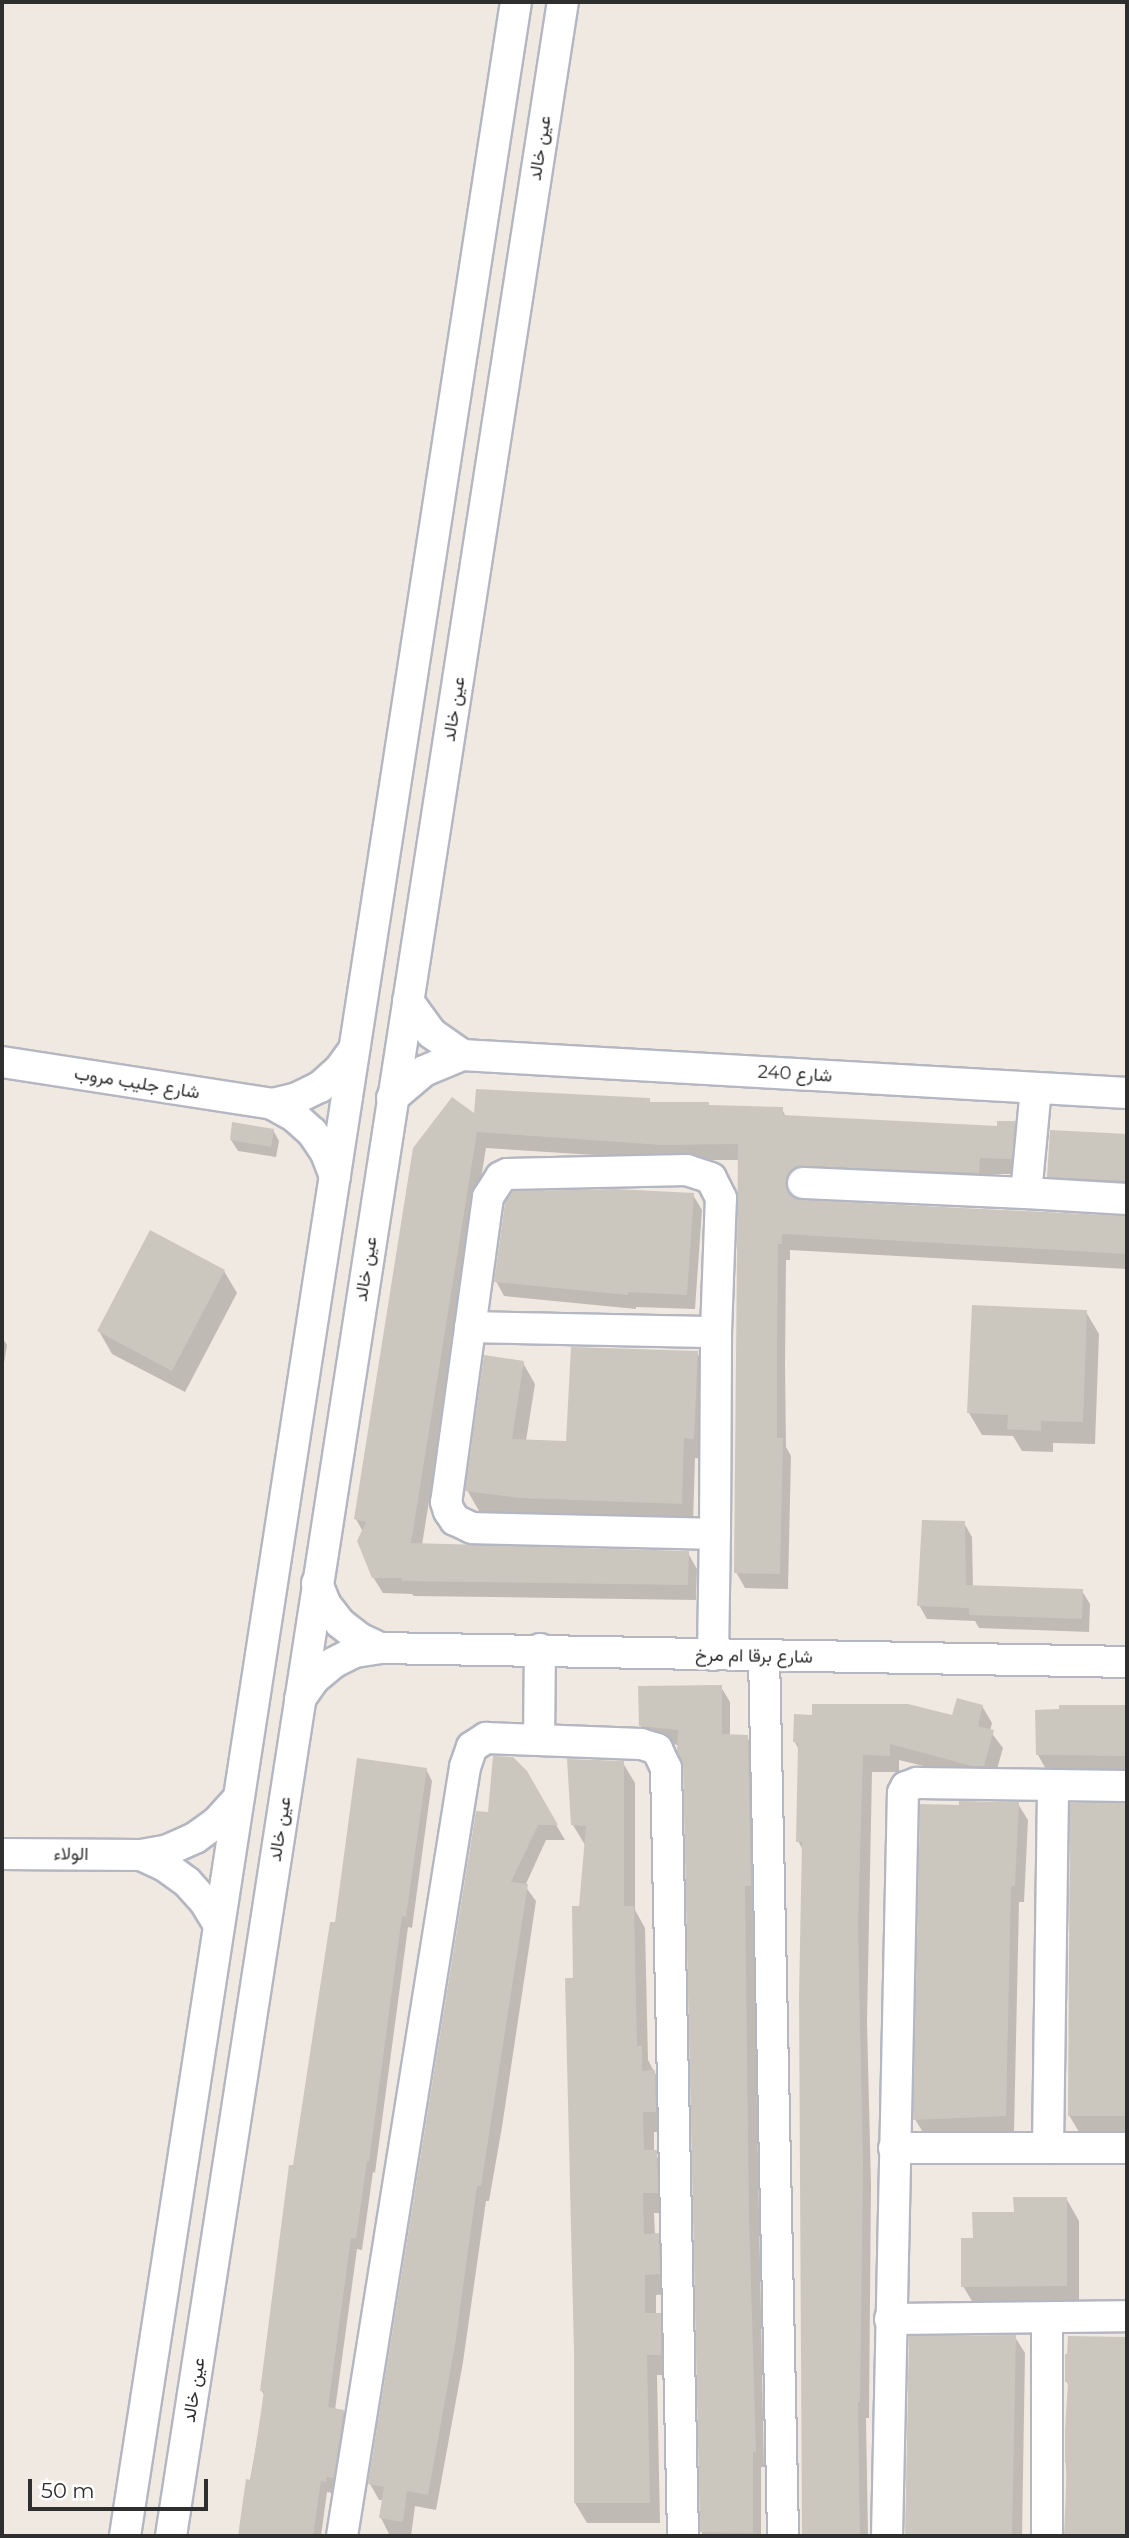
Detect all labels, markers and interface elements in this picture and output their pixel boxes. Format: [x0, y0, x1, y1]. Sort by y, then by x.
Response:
street label: عين خالد [524, 114, 556, 182]
street label: عين خالد [438, 675, 470, 743]
street label: شارع 240 [757, 1061, 833, 1087]
street label: شارع جليب مروب [73, 1062, 201, 1104]
street label: عين خالد [350, 1235, 382, 1303]
street label: شارع برقا ام مرخ [695, 1644, 813, 1668]
street label: عين خالد [264, 1795, 296, 1863]
street label: الولاء [53, 1843, 89, 1865]
street label: عين خالد [178, 2356, 210, 2424]
scale bar [32, 2464, 212, 2508]
text: 50 m [41, 2478, 95, 2503]

